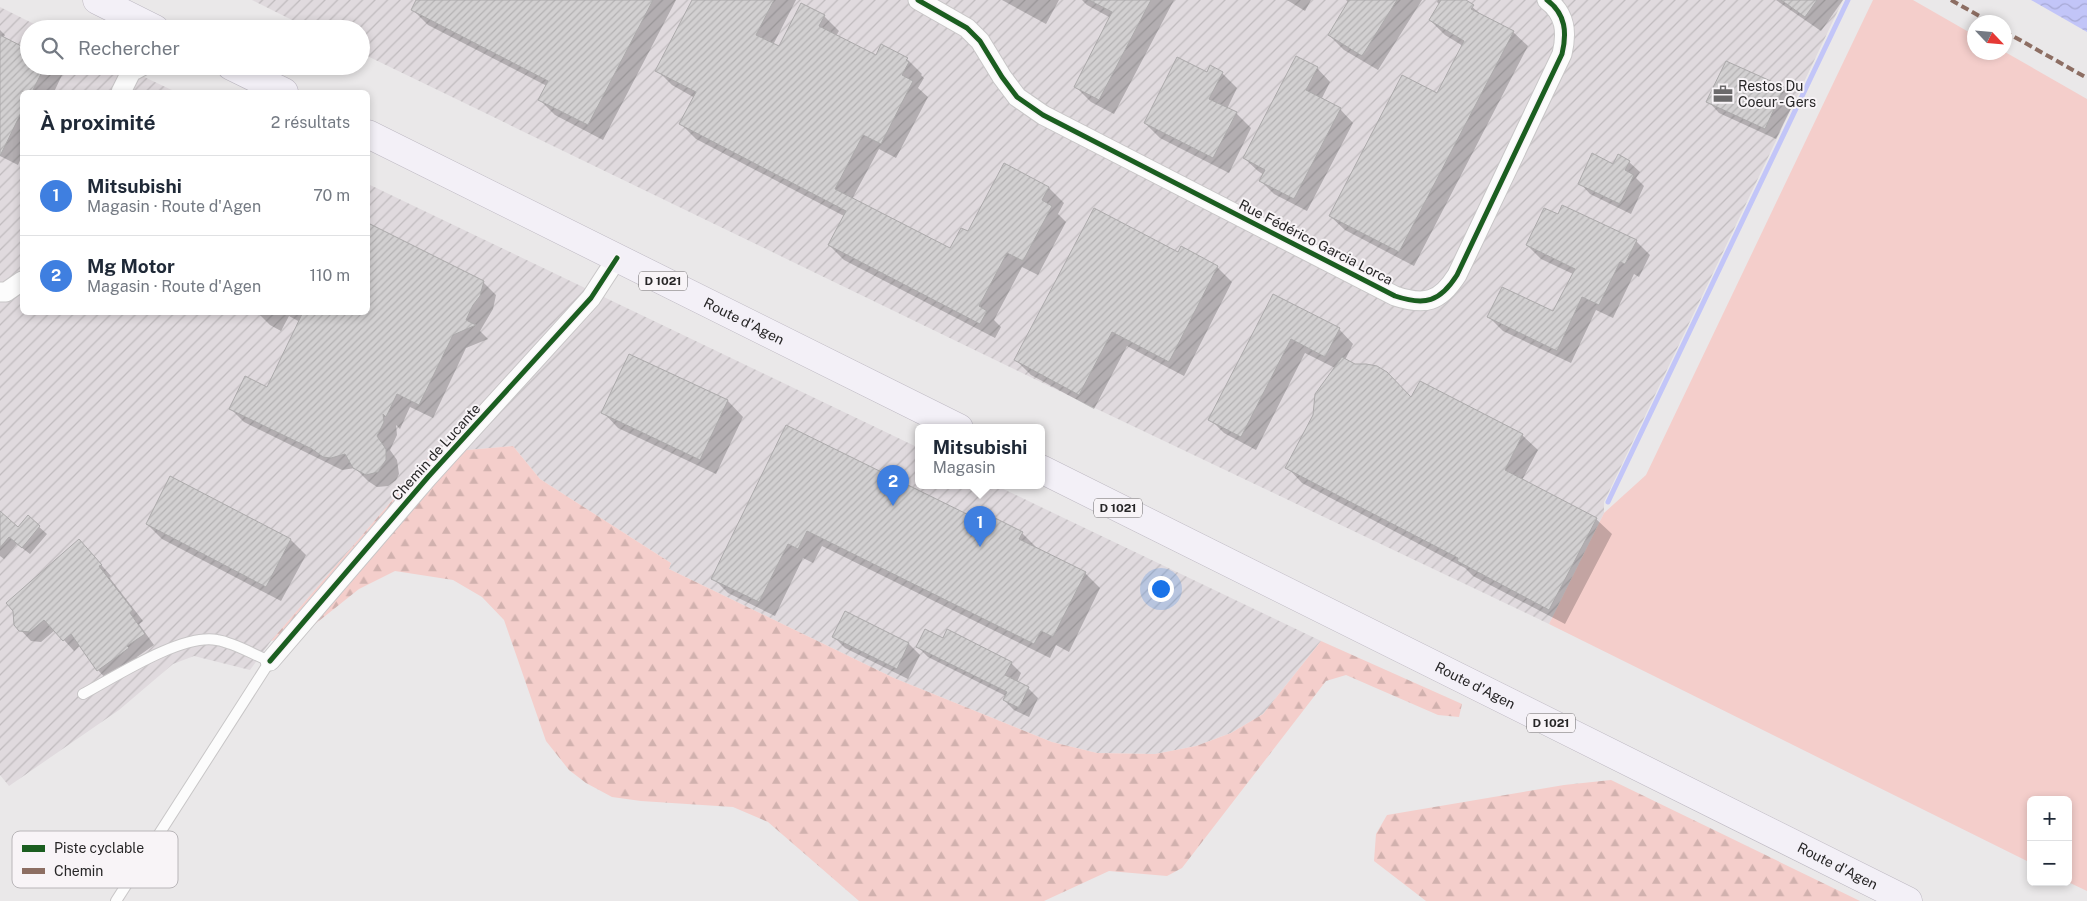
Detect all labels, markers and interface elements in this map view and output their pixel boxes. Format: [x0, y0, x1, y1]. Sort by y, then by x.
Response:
north arrow [1967, 15, 2012, 60]
search box [20, 20, 370, 75]
icon: search [38, 34, 66, 62]
text: Rechercher [78, 37, 180, 59]
place label: Restos Du Coeur - Gers [1738, 78, 1816, 110]
office icon: Restos Du Coeur - Gers [1712, 83, 1734, 105]
text: À proximité [40, 110, 156, 135]
text: 2 résultats [271, 113, 350, 132]
text: Mitsubishi [87, 175, 182, 197]
text: 1 [53, 186, 59, 205]
text: 70 m [313, 186, 350, 205]
street label: Rue Fédérico Garcia Lorca [1236, 196, 1396, 288]
text: Magasin · Route d'Agen [87, 197, 261, 216]
text: Mg Motor [87, 255, 175, 277]
text: 2 [51, 266, 61, 285]
text: 110 m [309, 266, 350, 285]
road number: D 1021 [639, 272, 687, 290]
text: Magasin · Route d'Agen [87, 277, 261, 296]
street label: Route d'Agen [701, 294, 787, 348]
street label: Chemin de Lucante [388, 400, 484, 504]
popup [915, 424, 1045, 489]
text: Mitsubishi [933, 436, 1027, 458]
text: Magasin [933, 458, 995, 477]
pin: 2 [877, 465, 909, 506]
road number: D 1021 [1094, 498, 1142, 518]
pin: 1 [964, 506, 996, 547]
your location [1148, 576, 1174, 602]
street label: Route d'Agen [1432, 659, 1518, 712]
road number: D 1021 [1527, 714, 1575, 732]
map controls [2027, 796, 2072, 886]
button: + [2027, 796, 2072, 841]
legend [12, 831, 178, 888]
street label: Route d'Agen [1795, 839, 1880, 893]
text: Piste cyclable [54, 840, 144, 856]
button: − [2027, 841, 2072, 886]
text: Chemin [54, 863, 103, 879]

